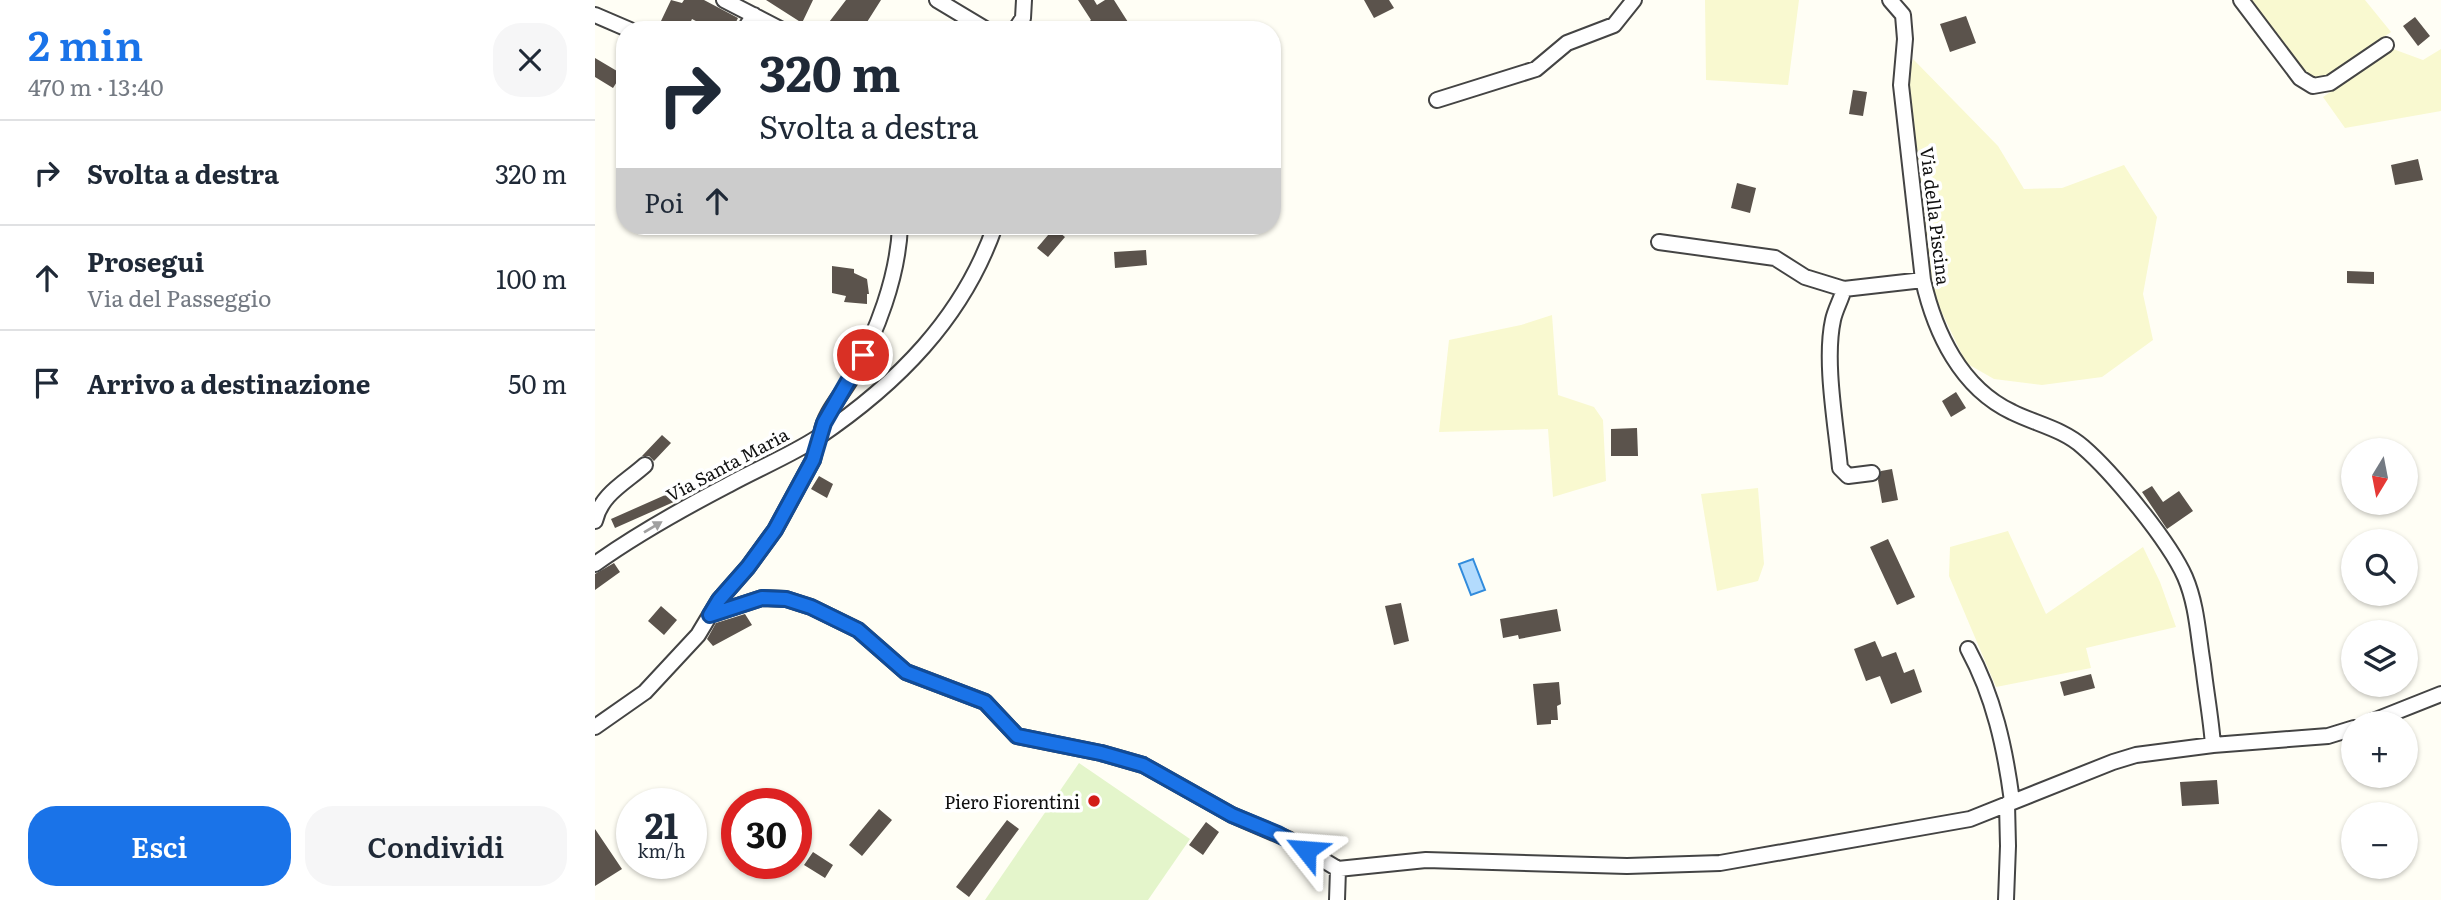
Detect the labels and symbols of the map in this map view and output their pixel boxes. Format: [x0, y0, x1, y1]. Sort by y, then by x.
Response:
street label: Via della Piscina [1914, 145, 1958, 287]
pin [833, 325, 893, 385]
street label: Via Santa Maria [661, 420, 793, 508]
north arrow [2341, 438, 2419, 514]
one-way arrow [643, 521, 662, 534]
speed limit sign: 30 [721, 788, 812, 879]
place label: Piero Fiorentini [944, 788, 1080, 815]
marker: Piero Fiorentini [1086, 793, 1102, 809]
position arrow [1269, 813, 1343, 887]

